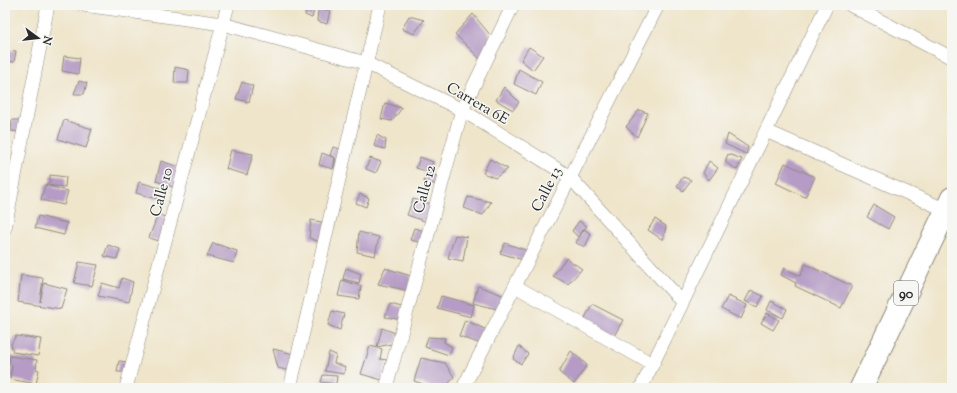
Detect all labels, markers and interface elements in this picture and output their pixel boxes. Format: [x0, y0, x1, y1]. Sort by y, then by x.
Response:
north arrow [18, 18, 58, 58]
text: N [38, 33, 56, 47]
street label: Carrera 6E [442, 78, 512, 131]
street label: Calle 12 [409, 163, 442, 216]
street label: Calle 13 [527, 163, 568, 216]
street label: Calle 10 [146, 165, 179, 219]
road number: 90 [894, 281, 918, 305]

